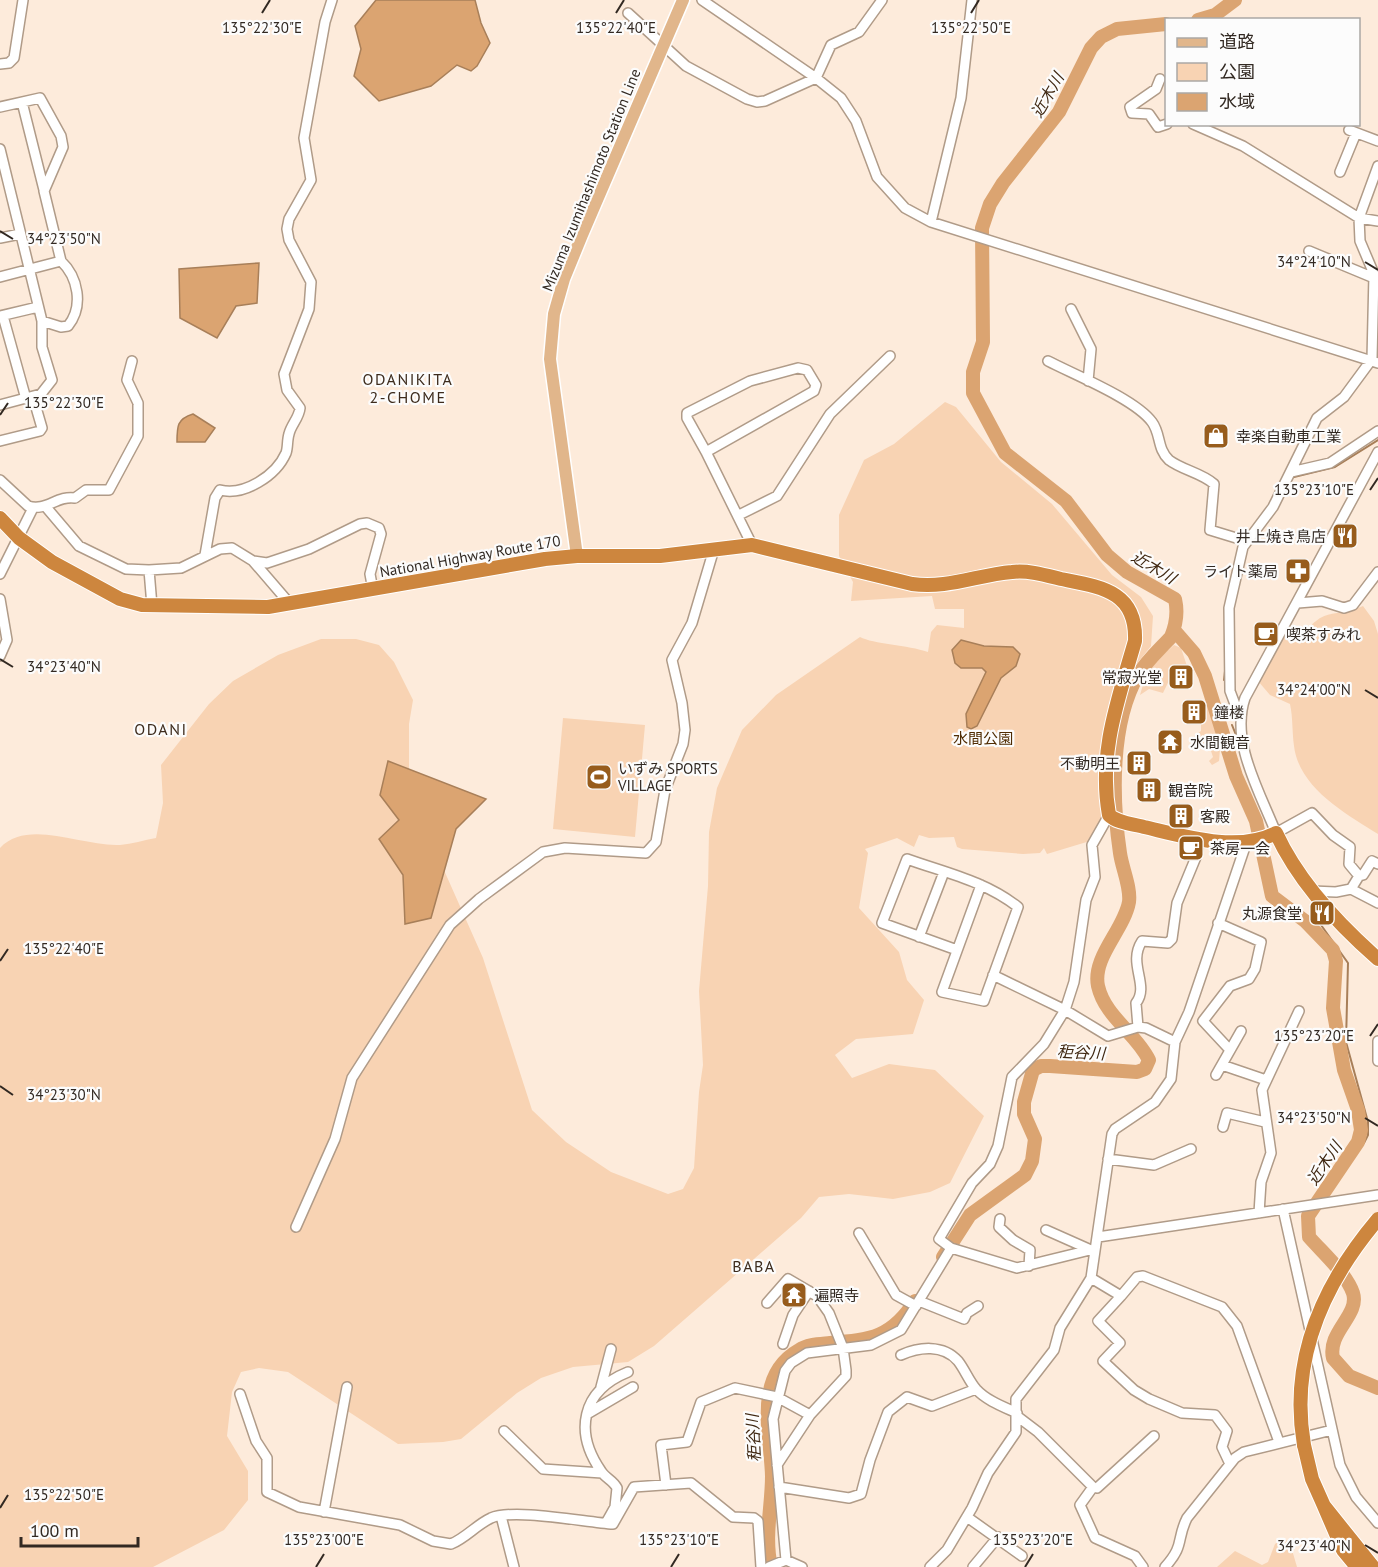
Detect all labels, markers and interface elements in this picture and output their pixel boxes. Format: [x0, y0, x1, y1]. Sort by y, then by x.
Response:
text: 135°22'30"E [222, 18, 302, 37]
text: 135°22'40"E [576, 18, 656, 37]
text: 135°22'50"E [931, 18, 1011, 37]
legend [1165, 18, 1360, 126]
text: 道路 [1219, 30, 1255, 53]
text: 公園 [1219, 60, 1255, 83]
street label: Mizuma Izumihashimoto Station Line [538, 66, 644, 294]
water label: 近木川 [1026, 67, 1069, 121]
text: 水域 [1219, 90, 1255, 113]
text: 34°23'50"N [27, 229, 101, 248]
text: 34°24'10"N [1277, 252, 1351, 271]
district label: ODANIKITA 2-CHOME [363, 369, 453, 407]
text: 135°22'30"E [24, 393, 104, 412]
shop icon: 幸楽自動車工業 [1201, 421, 1231, 451]
place label: 幸楽自動車工業 [1236, 427, 1341, 446]
text: 135°23'10"E [1274, 480, 1354, 499]
restaurant icon: 井上焼き鳥店 [1330, 521, 1360, 551]
place label: 井上焼き鳥店 [1236, 527, 1326, 546]
street label: National Highway Route 170 [378, 531, 562, 581]
water label: 近木川 [1128, 546, 1181, 589]
pharmacy icon: ライト薬局 [1283, 556, 1313, 586]
place label: ライト薬局 [1203, 562, 1278, 581]
cafe icon: 喫茶すみれ [1251, 619, 1281, 649]
place label: 喫茶すみれ [1286, 625, 1361, 644]
text: 34°23'40"N [27, 657, 101, 676]
building icon: 常寂光堂 [1166, 662, 1196, 692]
place label: 常寂光堂 [1102, 668, 1162, 687]
text: 34°24'00"N [1277, 680, 1351, 699]
building icon: 鐘楼 [1179, 697, 1209, 727]
place label: 鐘楼 [1214, 703, 1244, 722]
district label: ODANI [134, 719, 188, 739]
temple icon: 水間観音 [1155, 727, 1185, 757]
park label: 水間公園 [953, 729, 1013, 748]
place label: 水間観音 [1190, 733, 1250, 752]
building icon: 不動明王 [1124, 748, 1154, 778]
place label: 不動明王 [1060, 754, 1120, 773]
place label: いずみ SPORTS VILLAGE [617, 759, 718, 795]
sports icon: いずみ SPORTS VILLAGE [584, 762, 614, 792]
building icon: 観音院 [1134, 775, 1164, 805]
place label: 観音院 [1168, 781, 1213, 800]
building icon: 客殿 [1166, 801, 1196, 831]
place label: 客殿 [1200, 807, 1230, 826]
cafe icon: 茶房一会 [1176, 833, 1206, 863]
place label: 茶房一会 [1210, 839, 1270, 858]
restaurant icon: 丸源食堂 [1307, 898, 1337, 928]
place label: 丸源食堂 [1242, 904, 1302, 923]
text: 135°22'40"E [24, 939, 104, 958]
text: 135°23'20"E [1274, 1026, 1354, 1045]
water label: 秬谷川 [1057, 1041, 1107, 1063]
text: 34°23'30"N [27, 1085, 101, 1104]
text: 34°23'50"N [1277, 1108, 1351, 1127]
water label: 近木川 [1302, 1136, 1347, 1188]
district label: BABA [732, 1256, 776, 1276]
temple icon: 遍照寺 [779, 1280, 809, 1310]
place label: 遍照寺 [814, 1286, 859, 1305]
water label: 秬谷川 [742, 1412, 764, 1462]
text: 135°22'50"E [24, 1485, 104, 1504]
scale bar [21, 1510, 138, 1548]
text: 100 m [30, 1519, 79, 1542]
text: 135°23'00"E [284, 1530, 364, 1549]
text: 135°23'10"E [639, 1530, 719, 1549]
text: 135°23'20"E [993, 1530, 1073, 1549]
text: 34°23'40"N [1277, 1536, 1351, 1555]

